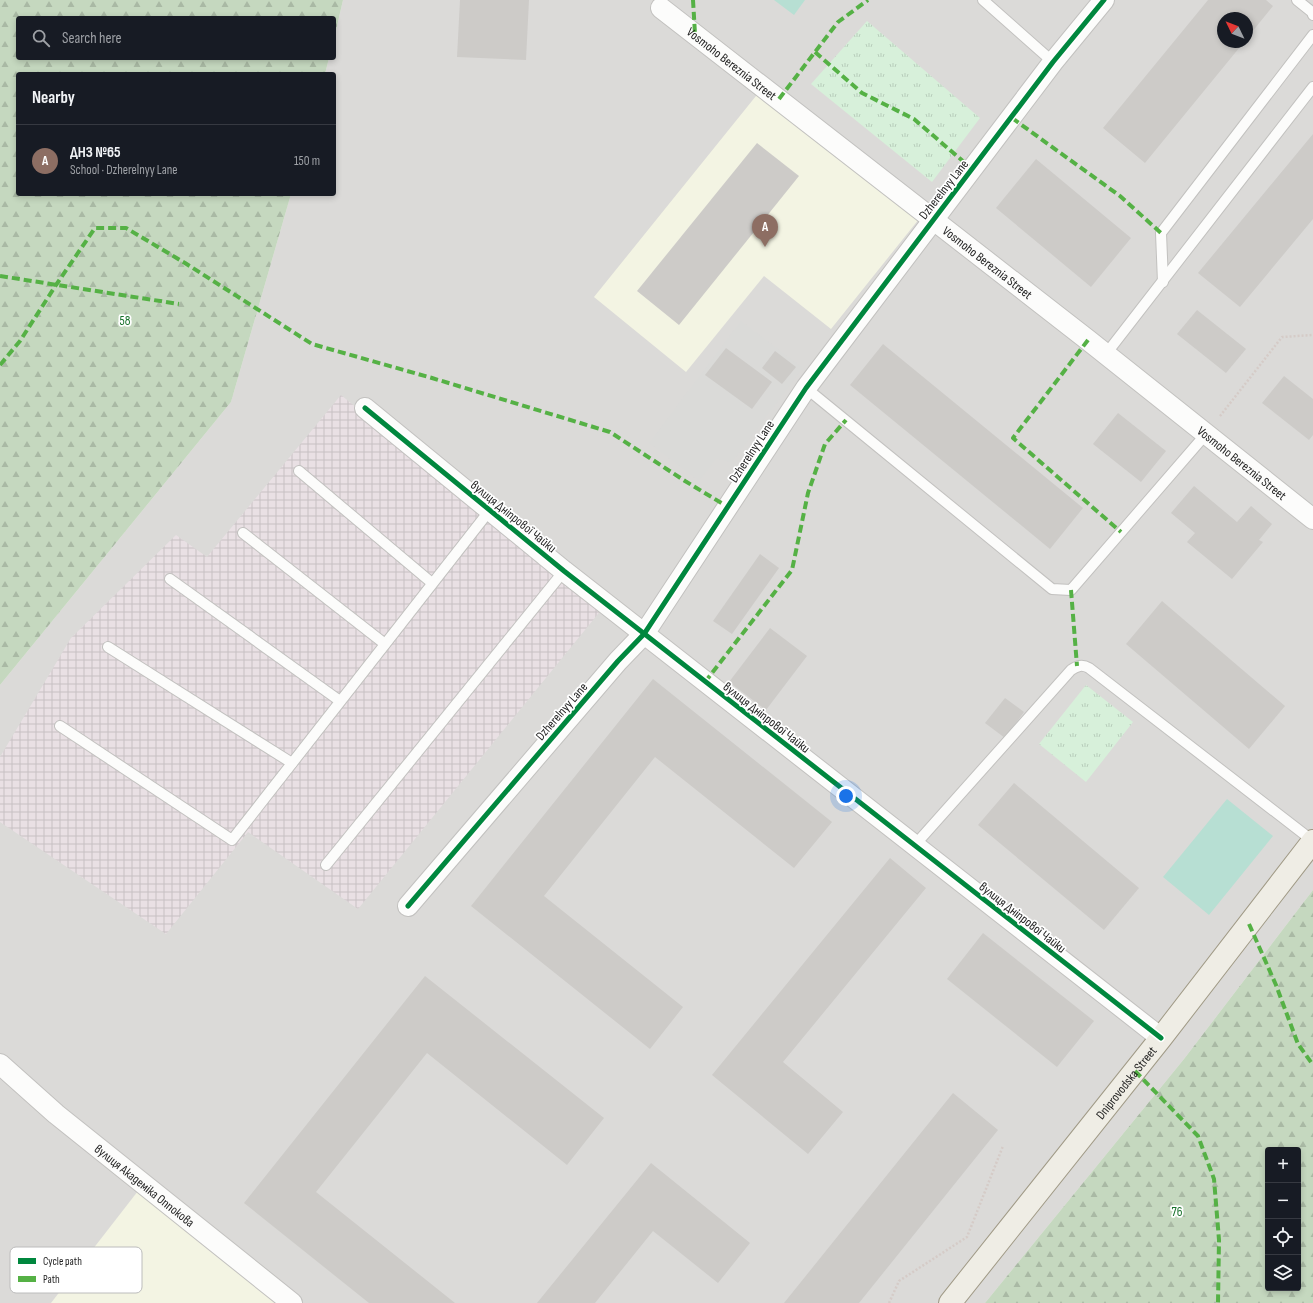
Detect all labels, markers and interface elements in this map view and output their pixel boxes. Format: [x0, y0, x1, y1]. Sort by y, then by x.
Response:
north arrow [1217, 12, 1253, 48]
search box [16, 16, 336, 60]
street label: Vosmoho Bereznia Street [683, 24, 780, 104]
icon: search [30, 27, 52, 49]
text: Search here [62, 29, 122, 48]
text: Nearby [32, 88, 75, 108]
text: ДНЗ №65 [70, 143, 121, 162]
text: A [42, 153, 48, 169]
text: 150 m [294, 153, 320, 169]
street label: Dzherelnyy Lane [916, 157, 972, 223]
text: School · Dzherelnyy Lane [70, 162, 177, 178]
pin: A [752, 214, 778, 247]
street label: Vosmoho Bereznia Street [939, 223, 1035, 303]
park label: 58 [120, 313, 131, 329]
street label: Dzherelnyy Lane [726, 417, 778, 486]
street label: Vosmoho Bereznia Street [1194, 423, 1289, 504]
street label: вулиця Дніпрової Чайки [467, 477, 560, 556]
street label: вулиця Дніпрової Чайки [720, 679, 813, 757]
street label: Dzherelnyy Lane [532, 680, 591, 744]
your location [836, 786, 856, 806]
street label: вулиця Дніпрової Чайки [976, 879, 1069, 957]
street label: Dniprovodska Street [1093, 1043, 1160, 1123]
street label: вулиця Академіка Оппокова [91, 1141, 198, 1231]
map controls [1265, 1147, 1301, 1291]
button: + [1265, 1147, 1301, 1183]
button: − [1265, 1183, 1301, 1219]
park label: 76 [1172, 1204, 1183, 1220]
button: locate [1265, 1219, 1301, 1255]
legend [10, 1247, 142, 1293]
text: Cycle path [43, 1255, 82, 1268]
button: layers [1265, 1255, 1301, 1291]
text: Path [43, 1273, 60, 1286]

